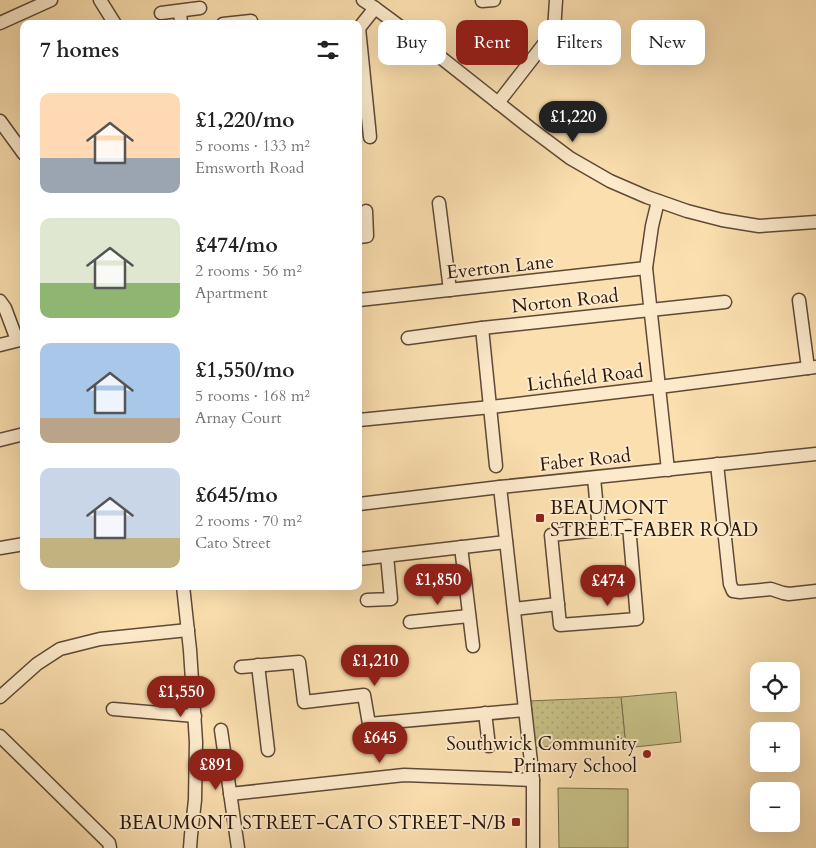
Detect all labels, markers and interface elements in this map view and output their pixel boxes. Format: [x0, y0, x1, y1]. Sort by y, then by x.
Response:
chip: Buy [378, 20, 446, 65]
chip: Rent [456, 20, 528, 65]
chip: Filters [538, 20, 621, 65]
chip: New [631, 20, 705, 65]
text: 7 homes [40, 36, 119, 65]
icon: filters [314, 36, 342, 64]
pin: £1,220 [532, 100, 614, 143]
text: £1,220/mo [195, 106, 295, 135]
text: £1,220 [550, 106, 596, 128]
icon: home [80, 113, 140, 173]
text: 5 rooms · 133 m² [195, 135, 310, 157]
text: Emsworth Road [195, 157, 304, 179]
text: £474/mo [195, 231, 278, 260]
icon: home [80, 238, 140, 298]
street label: Everton Lane [445, 248, 555, 286]
text: 2 rooms · 56 m² [195, 260, 302, 282]
text: Apartment [195, 282, 268, 304]
street label: Norton Road [510, 282, 620, 320]
text: £1,550/mo [195, 356, 295, 385]
street label: Lichfield Road [525, 358, 645, 398]
icon: home [80, 363, 140, 423]
text: 5 rooms · 168 m² [195, 385, 310, 407]
text: Arnay Court [195, 407, 282, 429]
street label: Faber Road [538, 442, 632, 478]
text: £645/mo [195, 481, 278, 510]
icon: home [80, 488, 140, 548]
place label: BEAUMONT STREET-FABER ROAD [550, 495, 758, 543]
text: 2 rooms · 70 m² [195, 510, 302, 532]
marker: BEAUMONT STREET-FABER ROAD [534, 512, 546, 524]
text: Cato Street [195, 532, 271, 554]
pin: £1,850 [397, 564, 479, 606]
pin: £474 [578, 564, 638, 607]
text: £1,850 [415, 569, 461, 591]
text: £474 [591, 570, 625, 592]
pin: £1,210 [334, 644, 416, 687]
text: £1,210 [352, 650, 398, 672]
map controls [750, 662, 800, 832]
button: locate [750, 662, 800, 712]
pin: £1,550 [140, 676, 222, 718]
text: £1,550 [158, 681, 204, 703]
pin: £645 [350, 722, 410, 764]
button: + [750, 722, 800, 772]
text: £645 [363, 727, 397, 749]
place label: Southwick Community Primary School [446, 731, 637, 779]
pin: £891 [186, 748, 246, 791]
marker: Southwick Community Primary School [641, 748, 653, 760]
text: £891 [199, 754, 233, 776]
button: − [750, 782, 800, 832]
place label: BEAUMONT STREET-CATO STREET-N/B [119, 810, 506, 836]
marker: BEAUMONT STREET-CATO STREET-N/B [510, 816, 522, 828]

